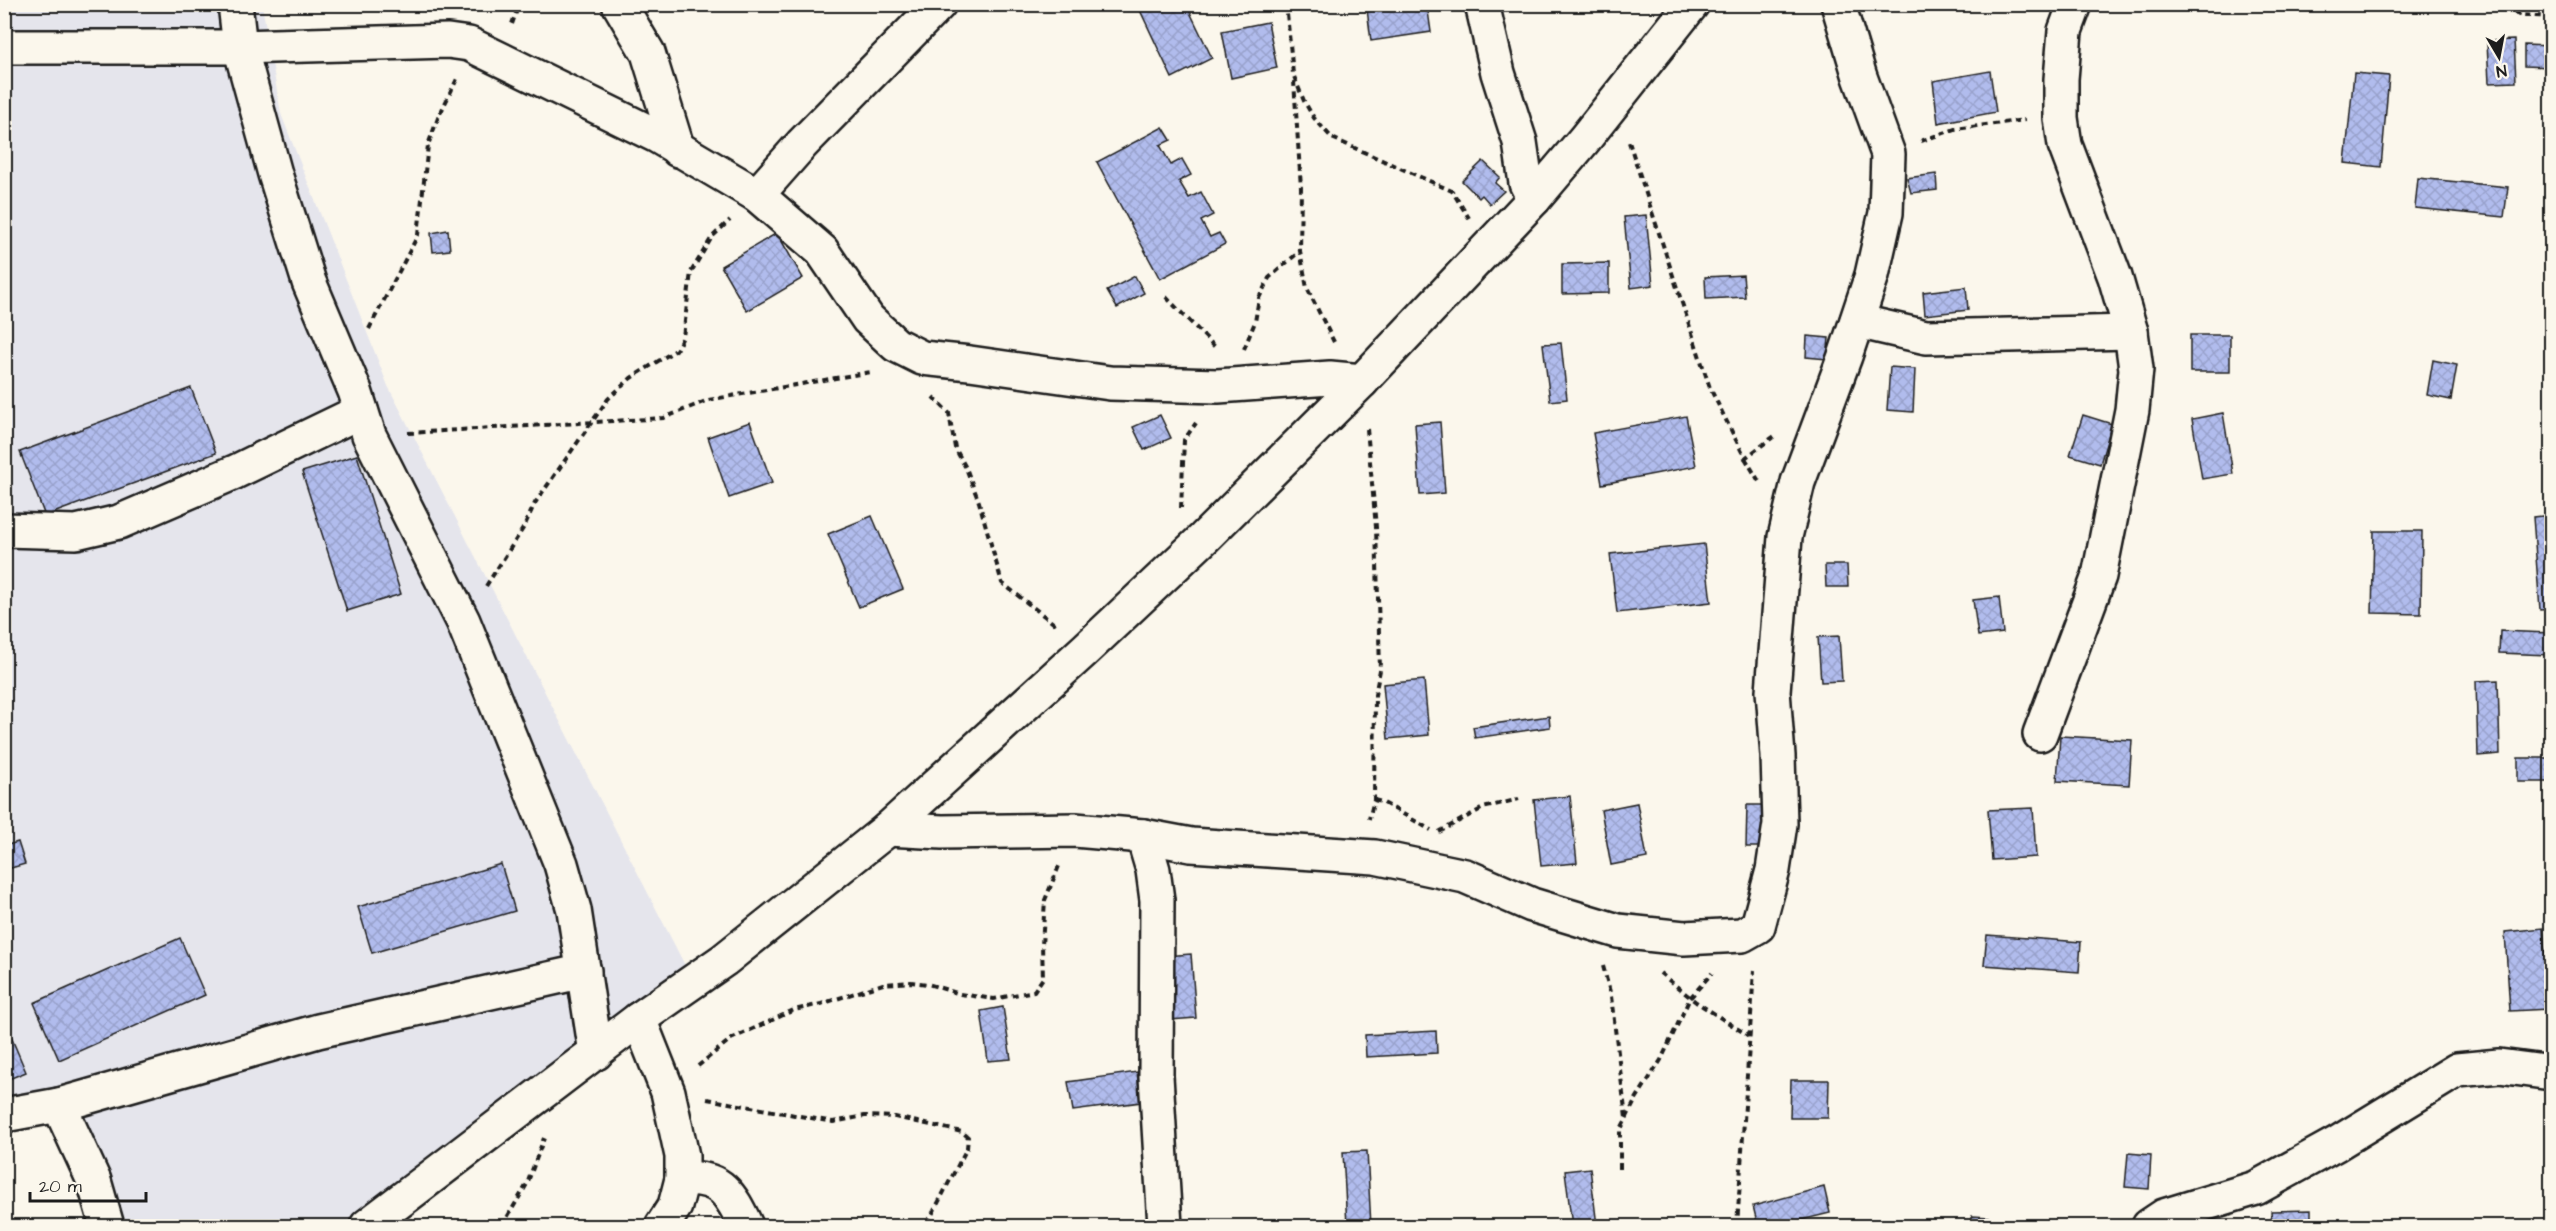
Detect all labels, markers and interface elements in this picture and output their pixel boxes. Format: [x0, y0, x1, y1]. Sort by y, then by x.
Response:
north arrow [2469, 27, 2529, 87]
text: N [2495, 59, 2508, 82]
scale bar [30, 1165, 146, 1203]
text: 20 m [39, 1174, 82, 1199]

